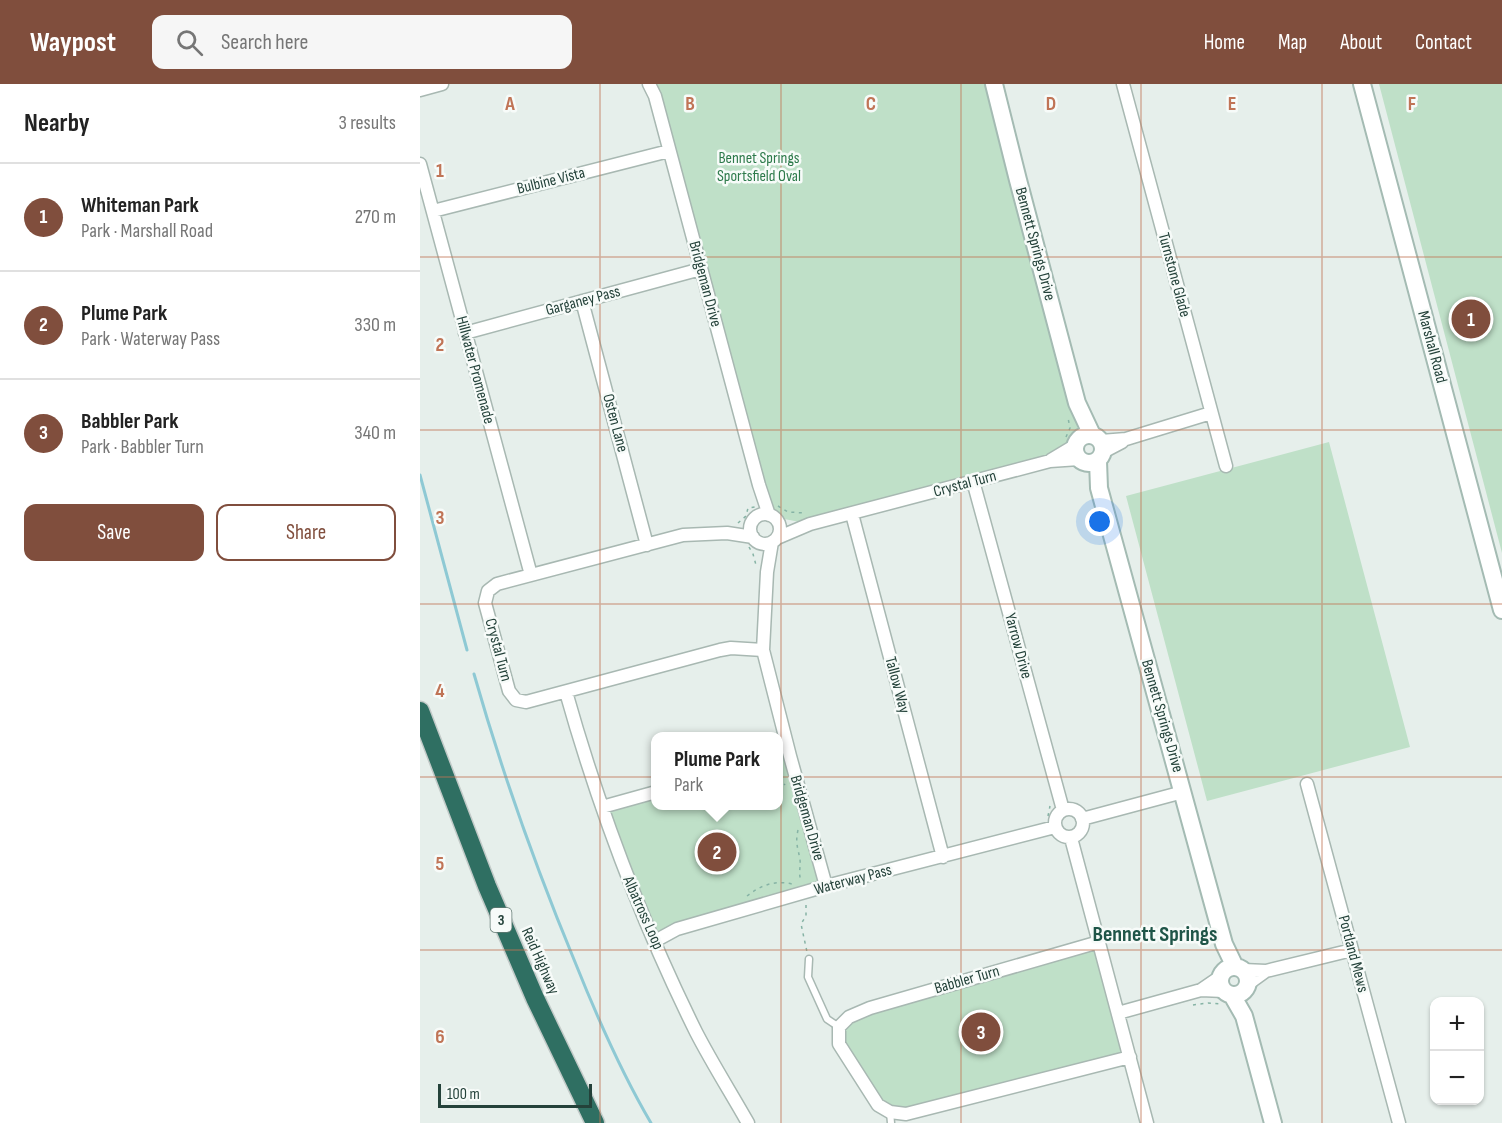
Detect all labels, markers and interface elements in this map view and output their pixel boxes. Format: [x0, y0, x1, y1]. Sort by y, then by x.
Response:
search box [152, 15, 572, 69]
text: Waypost [30, 26, 116, 59]
icon: search [173, 26, 206, 59]
text: Search here [221, 29, 308, 56]
text: Home [1204, 30, 1245, 55]
text: Map [1278, 30, 1307, 55]
text: About [1340, 30, 1382, 55]
text: Contact [1415, 30, 1472, 55]
text: A [504, 92, 515, 116]
text: B [685, 92, 695, 116]
text: C [866, 92, 876, 116]
text: D [1046, 92, 1056, 116]
text: E [1228, 92, 1236, 116]
text: F [1408, 92, 1416, 116]
text: Nearby [24, 108, 90, 139]
text: 3 results [339, 111, 396, 135]
park label: Bennet Springs Sportsfield Oval [717, 149, 801, 186]
text: 1 [436, 159, 444, 183]
street label: Bulbine Vista [515, 163, 587, 199]
street label: Bennett Springs Drive [1011, 185, 1059, 303]
text: Whiteman Park [81, 192, 199, 219]
text: 1 [40, 205, 47, 229]
text: 270 m [355, 205, 396, 229]
text: Park · Marshall Road [81, 219, 213, 243]
street label: Turnstone Glade [1154, 231, 1194, 319]
street label: Bridgeman Drive [684, 239, 726, 329]
street label: Garganey Pass [544, 282, 623, 320]
pin: 1 [1452, 296, 1490, 342]
text: Plume Park [81, 300, 167, 327]
street label: Marshall Road [1413, 309, 1451, 385]
text: 2 [39, 313, 48, 337]
text: 330 m [354, 313, 396, 337]
street label: Hillwater Promenade [451, 314, 499, 426]
text: Park · Waterway Pass [81, 327, 220, 351]
text: 2 [436, 333, 444, 357]
street label: Osten Lane [598, 392, 632, 454]
text: Babbler Park [81, 408, 179, 435]
text: 3 [39, 421, 48, 445]
text: 340 m [354, 421, 396, 445]
text: Park · Babbler Turn [81, 435, 204, 459]
street label: Crystal Turn [931, 467, 999, 501]
button: Save [24, 504, 204, 561]
button: Share [216, 504, 396, 561]
text: 3 [436, 506, 445, 530]
your location [1085, 507, 1114, 536]
street label: Yarrow Drive [1000, 611, 1036, 681]
street label: Crystal Turn [481, 616, 515, 684]
street label: Tallow Way [880, 655, 914, 715]
street label: Bennett Springs Drive [1137, 657, 1187, 775]
text: 4 [435, 679, 445, 703]
popup [651, 732, 783, 810]
text: Plume Park [674, 746, 760, 773]
text: Park [674, 773, 703, 797]
street label: Bridgeman Drive [786, 773, 828, 863]
pin: 2 [698, 830, 736, 874]
text: 5 [436, 852, 445, 876]
street label: Waterway Pass [812, 860, 894, 899]
street label: Albatross Loop [618, 873, 668, 953]
road number: 3 [490, 908, 512, 932]
street label: Portland Mews [1334, 913, 1372, 995]
district label: Bennett Springs [1092, 921, 1218, 948]
street label: Reid Highway [517, 925, 563, 997]
street label: Babbler Turn [932, 962, 1002, 998]
map controls [1430, 997, 1484, 1105]
button: + [1430, 997, 1484, 1051]
pin: 3 [962, 1010, 1000, 1054]
text: 6 [435, 1025, 445, 1049]
button: − [1430, 1051, 1484, 1105]
scale bar [438, 1081, 592, 1108]
text: 100 m [447, 1085, 480, 1104]

